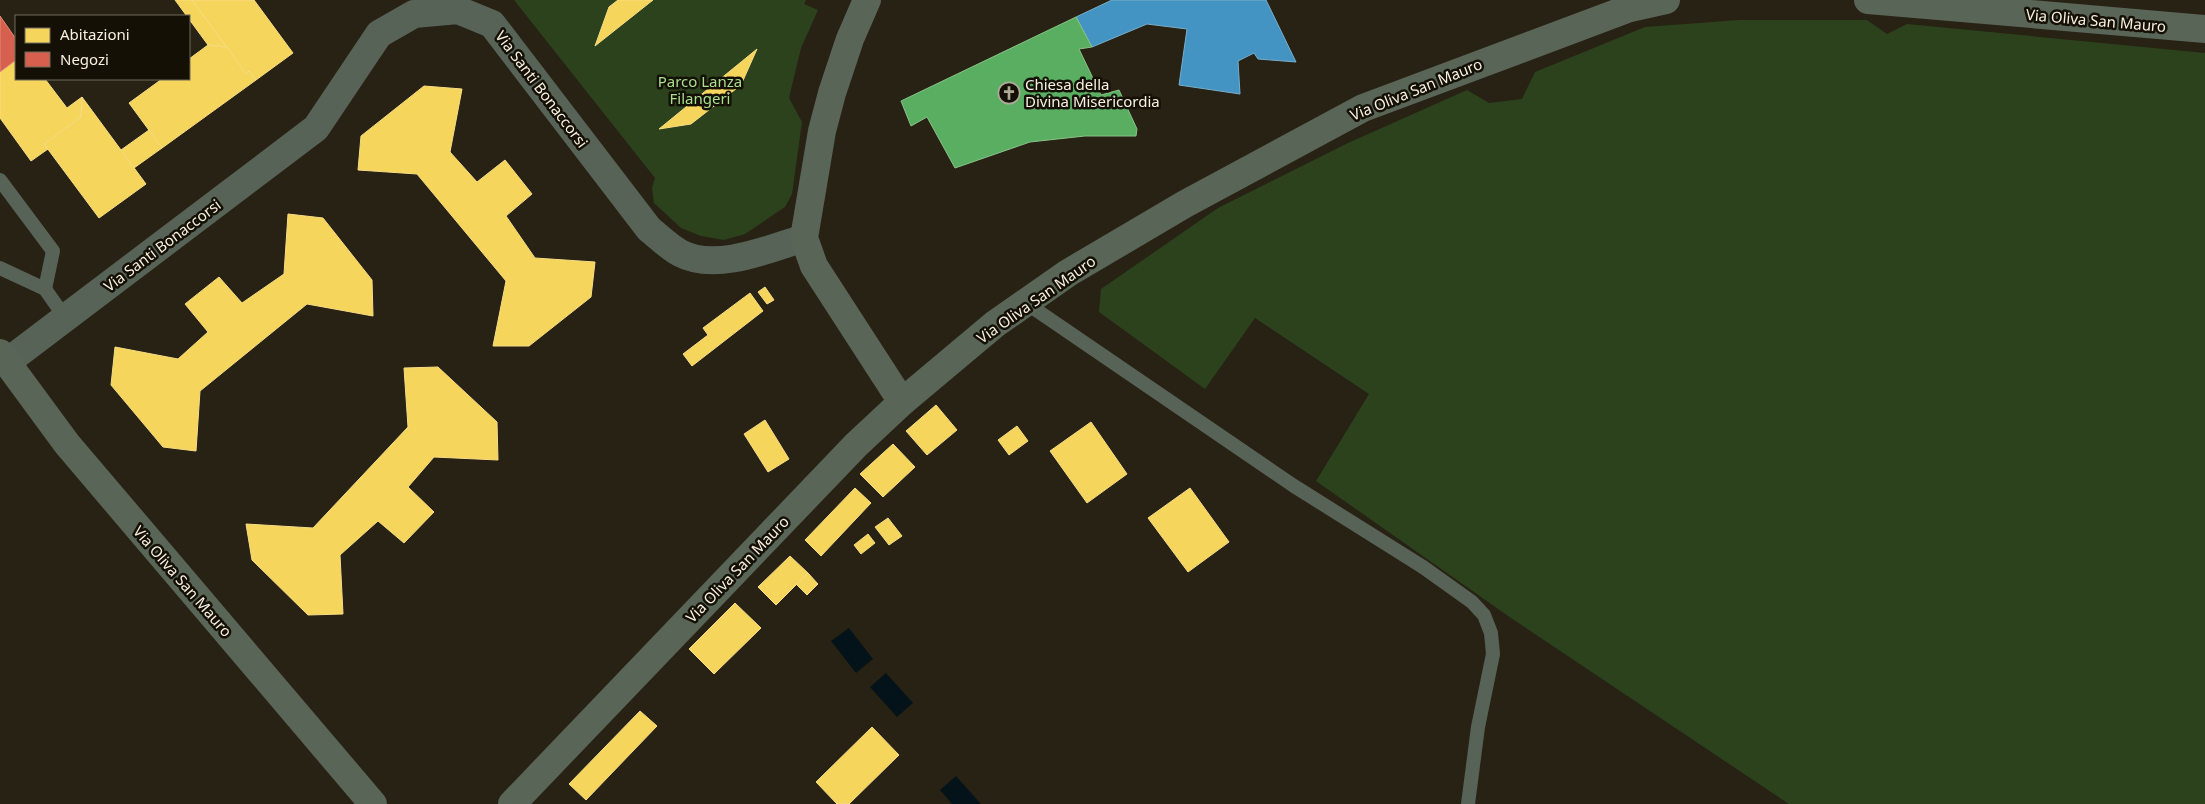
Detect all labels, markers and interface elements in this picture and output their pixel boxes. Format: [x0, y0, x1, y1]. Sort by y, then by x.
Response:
street label: Via Oliva San Mauro [2025, 4, 2167, 36]
legend [15, 15, 190, 80]
text: Abitazioni [60, 24, 130, 44]
street label: Via Santi Bonaccorsi [491, 26, 593, 152]
text: Negozi [60, 49, 109, 69]
street label: Via Oliva San Mauro [1347, 53, 1485, 125]
park label: Parco Lanza Filangeri [658, 71, 742, 108]
place label: Chiesa della Divina Misericordia [1025, 74, 1160, 111]
church icon: Chiesa della Divina Misericordia [997, 81, 1021, 105]
street label: Via Santi Bonaccorsi [99, 194, 225, 296]
street label: Via Oliva San Mauro [973, 250, 1099, 348]
street label: Via Oliva San Mauro [681, 511, 793, 627]
street label: Via Oliva San Mauro [129, 521, 237, 641]

